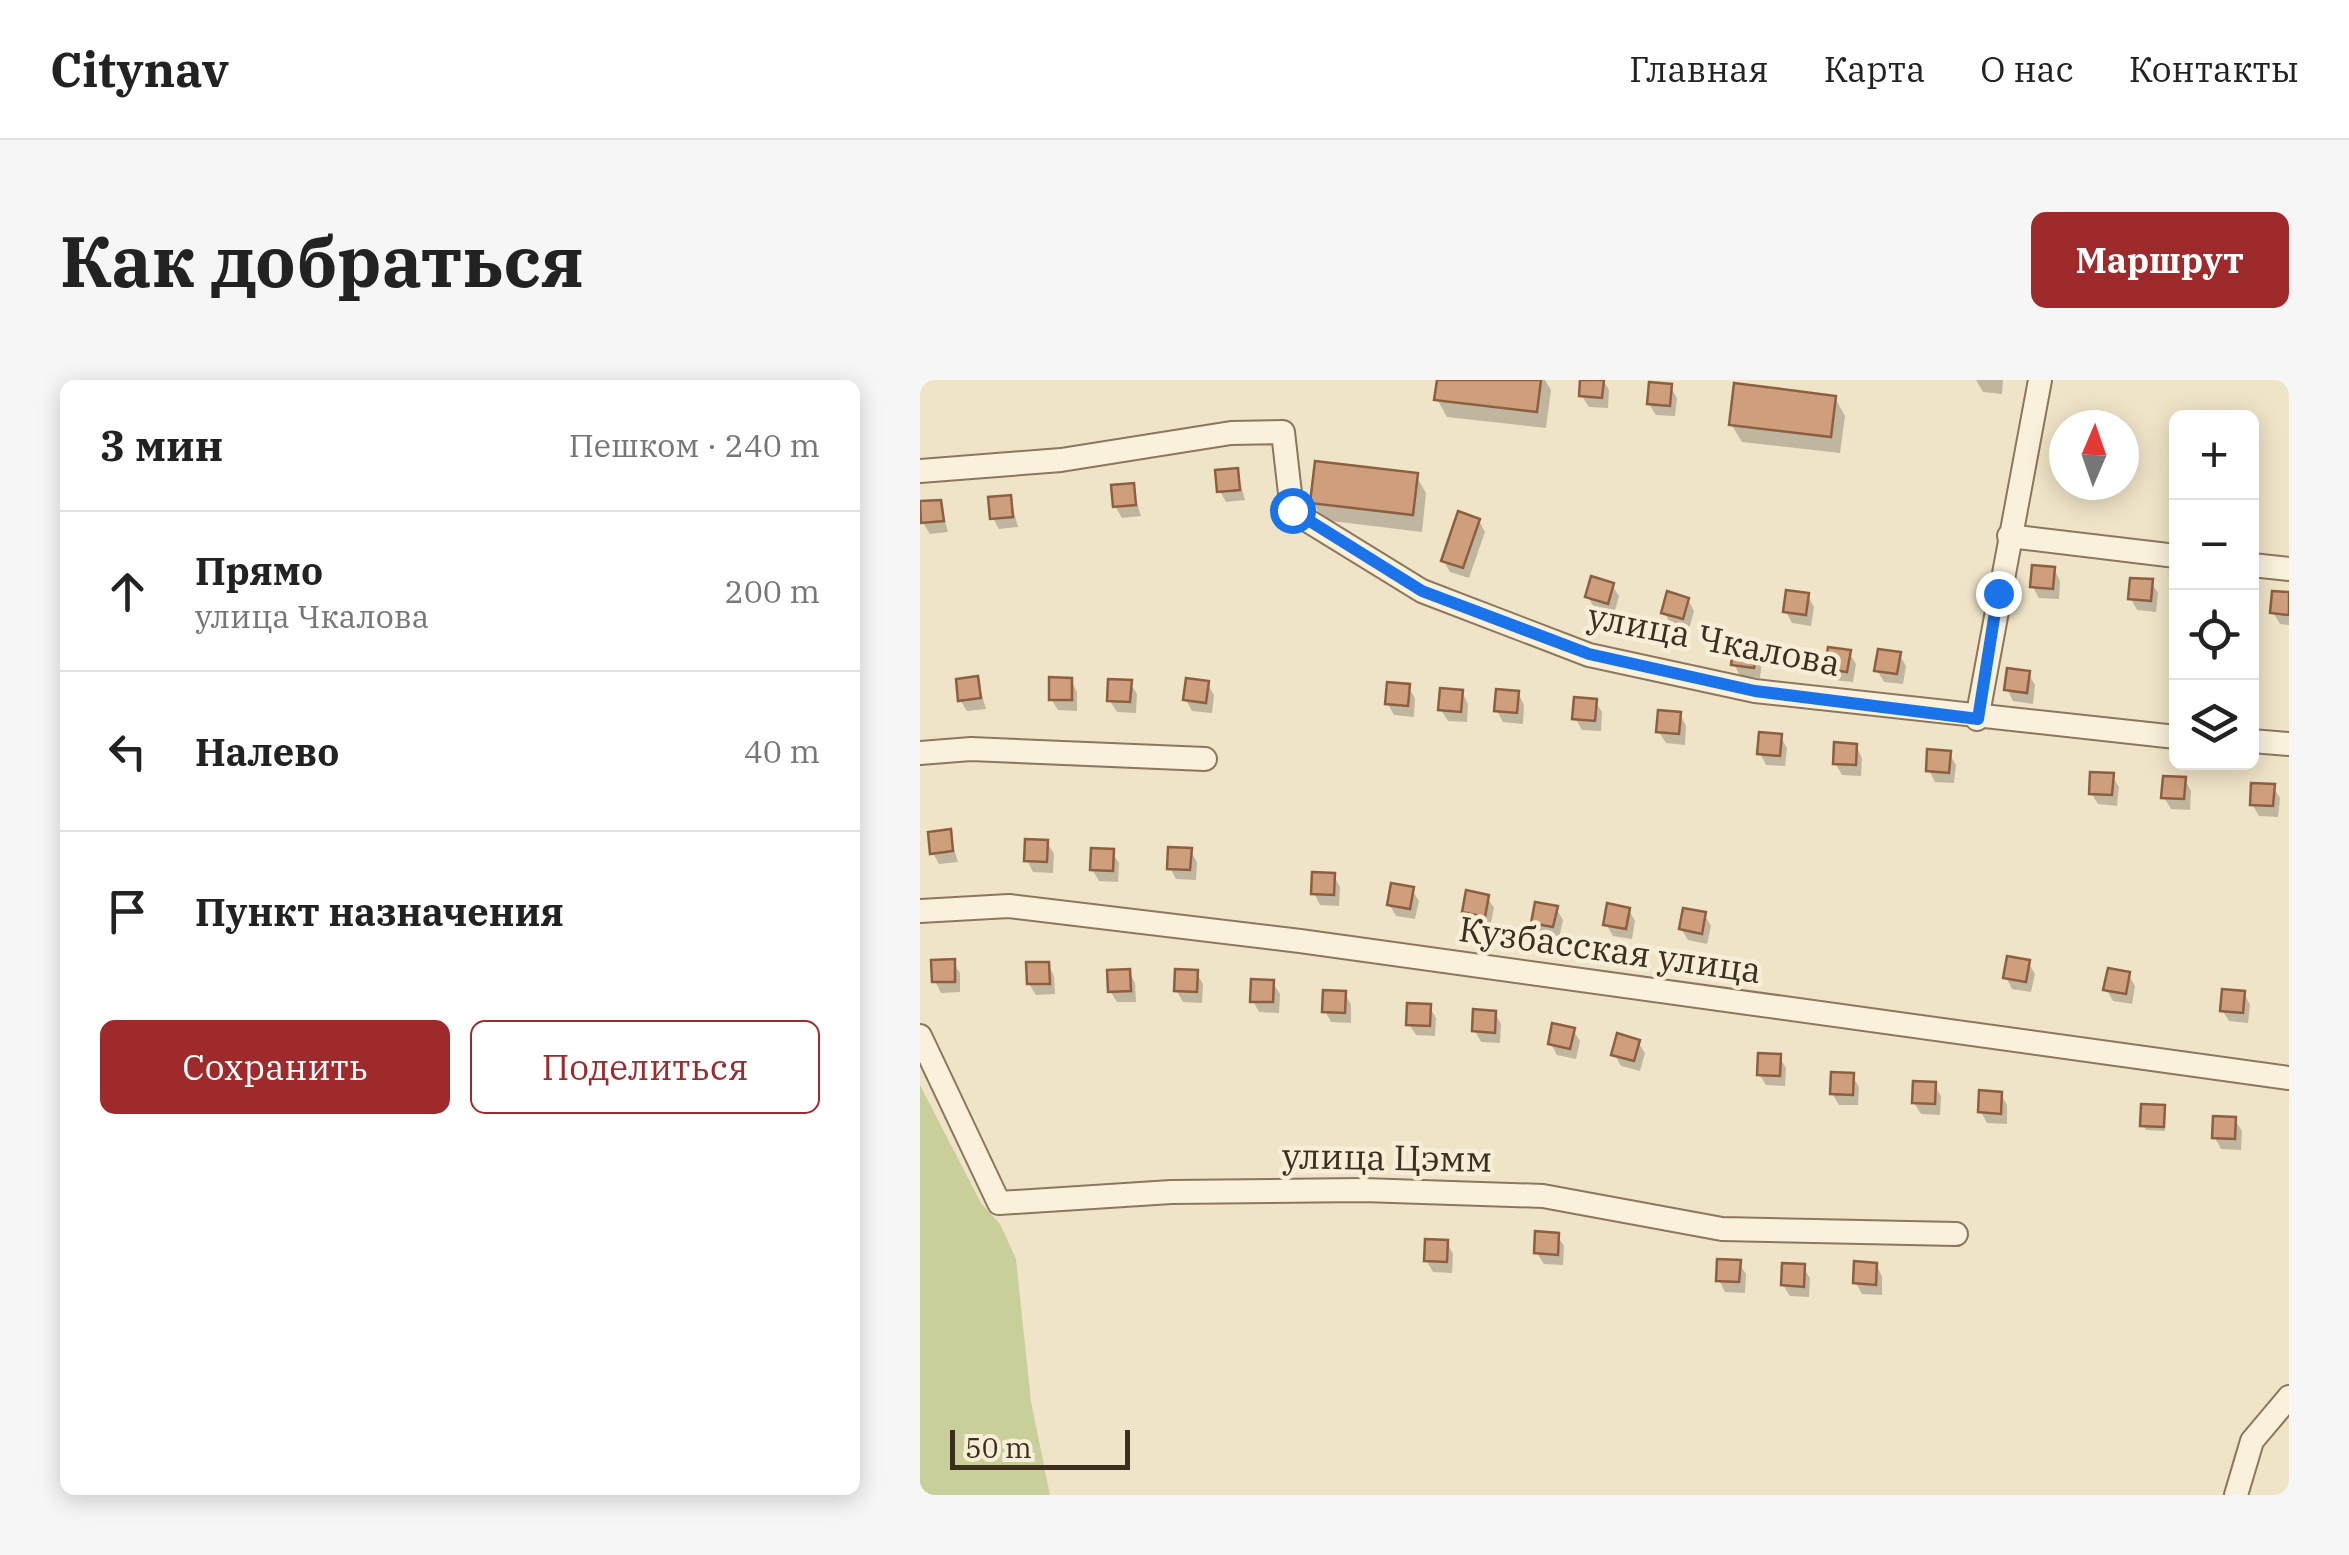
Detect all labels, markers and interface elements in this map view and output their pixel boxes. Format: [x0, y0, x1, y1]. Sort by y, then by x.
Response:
text: Citynav [50, 38, 229, 100]
text: Главная [1629, 46, 1769, 92]
text: Карта [1824, 46, 1925, 92]
text: О нас [1980, 46, 2074, 92]
text: Контакты [2129, 46, 2299, 92]
button: Маршрут [2031, 212, 2289, 308]
text: Как добраться [60, 215, 584, 306]
north arrow [2049, 410, 2139, 500]
map controls [2169, 410, 2259, 770]
button: + [2169, 410, 2259, 500]
text: 3 мин [100, 418, 223, 473]
text: Пешком · 240 m [569, 424, 820, 466]
route start [1270, 488, 1316, 534]
button: − [2169, 500, 2259, 590]
text: Прямо [195, 546, 323, 595]
icon: ahead [100, 564, 155, 619]
text: 200 m [724, 570, 820, 612]
route end [1976, 571, 2022, 617]
button: locate [2169, 590, 2259, 680]
street label: улица Чкалова [1584, 592, 1844, 686]
text: улица Чкалова [195, 595, 429, 637]
button: layers [2169, 680, 2259, 770]
icon: left [100, 724, 155, 779]
text: Налево [195, 727, 339, 776]
text: 40 m [744, 730, 820, 772]
icon: arrive [100, 884, 155, 939]
text: Пункт назначения [195, 887, 564, 936]
street label: Кузбасская улица [1456, 905, 1764, 993]
button: Сохранить [100, 1020, 450, 1114]
button: Поделиться [470, 1020, 820, 1114]
street label: улица Цэмм [1282, 1132, 1492, 1182]
scale bar [950, 1425, 1130, 1470]
text: 50 m [965, 1429, 1032, 1466]

